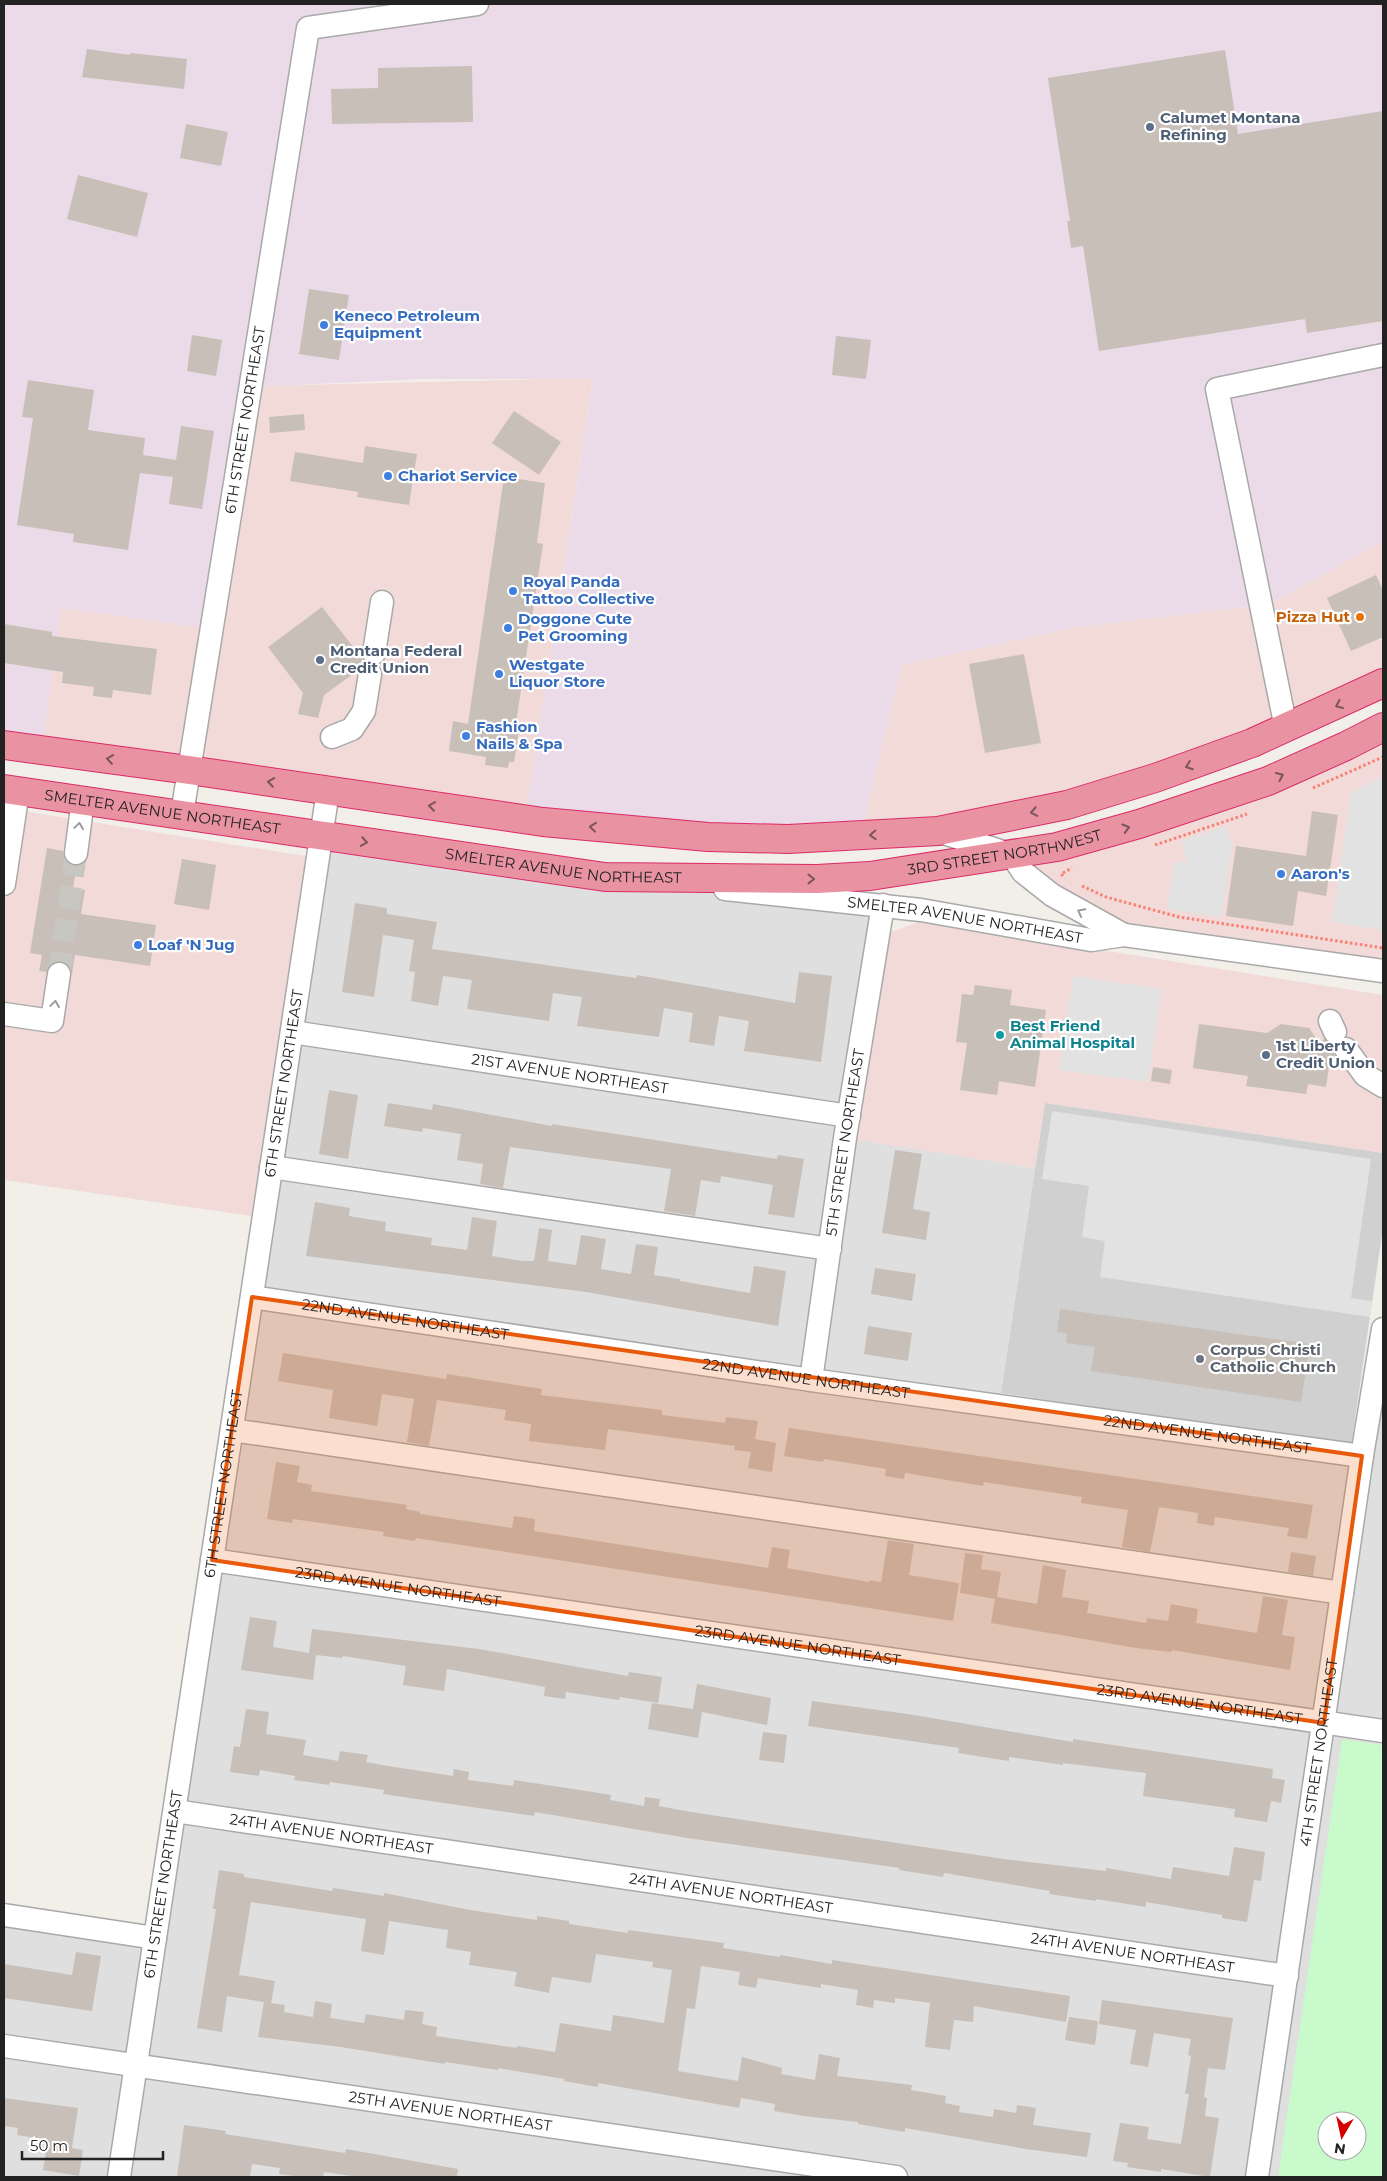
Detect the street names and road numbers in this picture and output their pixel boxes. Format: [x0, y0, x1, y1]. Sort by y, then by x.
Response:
street label: 6TH STREET NORTHEAST [220, 324, 269, 515]
street label: SMELTER AVENUE NORTHEAST [43, 785, 282, 838]
street label: 3RD STREET NORTHWEST [906, 825, 1104, 879]
street label: SMELTER AVENUE NORTHEAST [444, 844, 682, 887]
street label: SMELTER AVENUE NORTHEAST [846, 892, 1085, 947]
street label: 6TH STREET NORTHEAST [260, 988, 307, 1179]
street label: 5TH STREET NORTHEAST [821, 1047, 868, 1237]
street label: 21ST AVENUE NORTHEAST [470, 1049, 670, 1098]
street label: 22ND AVENUE NORTHEAST [301, 1295, 511, 1344]
street label: 22ND AVENUE NORTHEAST [701, 1354, 911, 1403]
street label: 6TH STREET NORTHEAST [199, 1388, 247, 1579]
street label: 22ND AVENUE NORTHEAST [1102, 1410, 1312, 1458]
street label: 23RD AVENUE NORTHEAST [294, 1562, 503, 1611]
street label: 23RD AVENUE NORTHEAST [694, 1621, 902, 1670]
street label: 4TH STREET NORTHEAST [1295, 1657, 1341, 1848]
street label: 23RD AVENUE NORTHEAST [1096, 1679, 1304, 1728]
street label: 6TH STREET NORTHEAST [139, 1789, 186, 1980]
street label: 24TH AVENUE NORTHEAST [228, 1809, 435, 1858]
street label: 24TH AVENUE NORTHEAST [628, 1869, 834, 1918]
street label: 24TH AVENUE NORTHEAST [1030, 1928, 1236, 1977]
street label: 25TH AVENUE NORTHEAST [347, 2087, 553, 2135]

